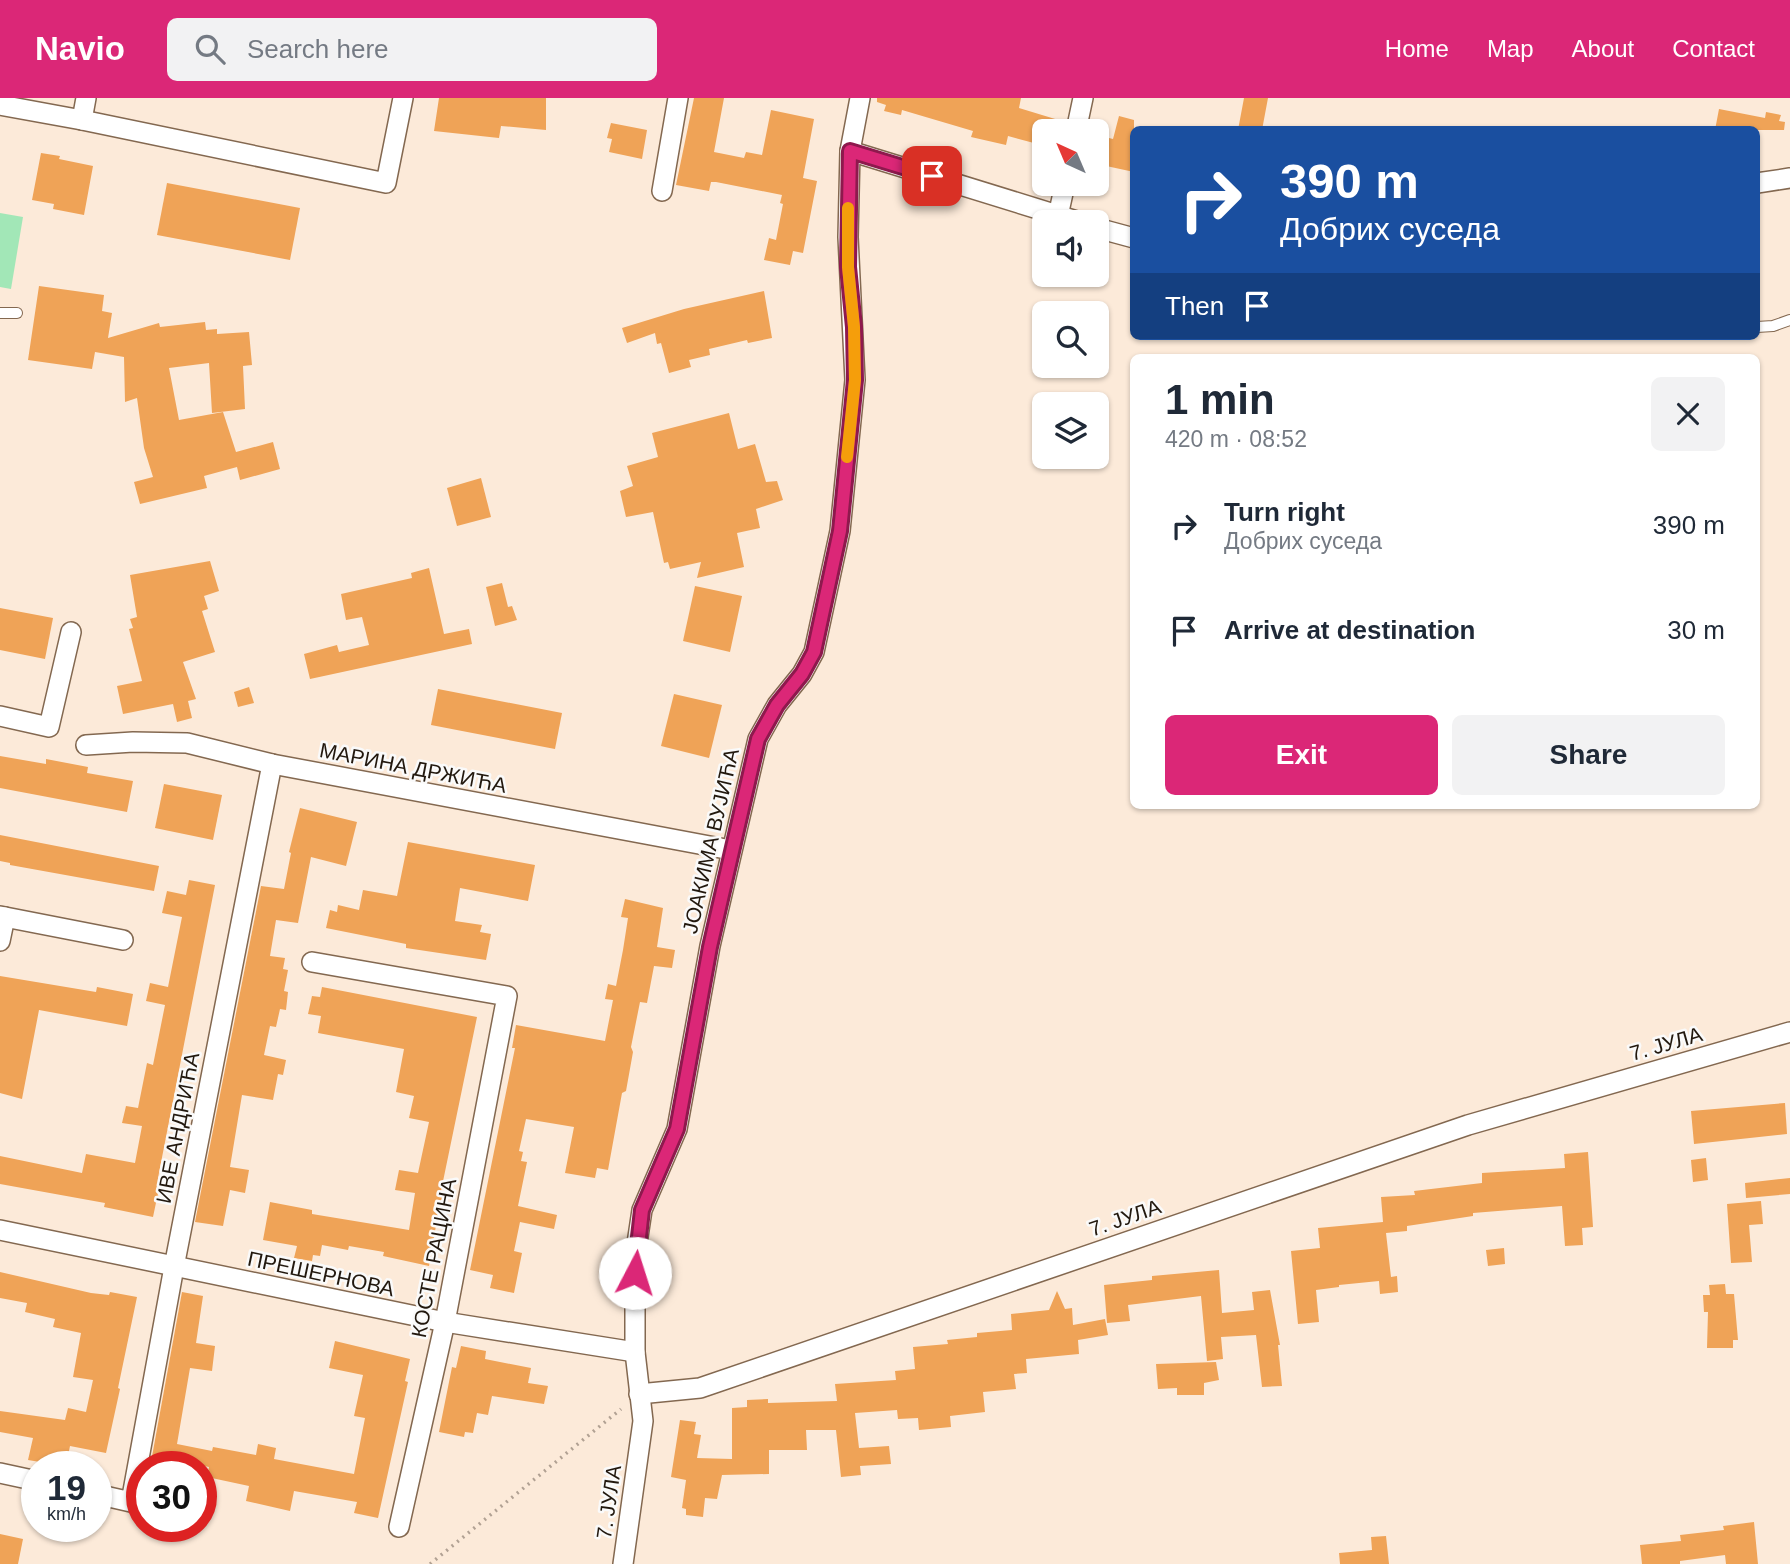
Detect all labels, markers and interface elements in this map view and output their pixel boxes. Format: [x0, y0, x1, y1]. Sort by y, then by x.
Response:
search box [167, 18, 657, 81]
text: Navio [35, 30, 125, 67]
icon: search [191, 30, 229, 68]
text: Search here [247, 34, 389, 64]
text: Home [1385, 35, 1449, 62]
text: Map [1487, 35, 1534, 62]
text: About [1572, 35, 1634, 62]
text: Contact [1672, 35, 1755, 62]
north arrow [1032, 119, 1110, 196]
map controls [1032, 119, 1109, 469]
pin [902, 146, 962, 206]
icon: right [1165, 154, 1256, 245]
text: 390 m [1280, 154, 1419, 208]
icon: arrive [913, 157, 951, 195]
button: sound [1032, 210, 1109, 287]
text: Добрих суседа [1280, 211, 1500, 247]
icon: arrive [1238, 287, 1276, 325]
text: Then [1165, 291, 1224, 321]
button: search [1032, 301, 1109, 378]
text: 1 min [1165, 376, 1275, 423]
button: close [1651, 377, 1725, 451]
button: layers [1032, 392, 1109, 469]
text: 420 m · 08:52 [1165, 426, 1307, 452]
text: Turn right [1224, 497, 1345, 527]
icon: right [1165, 507, 1203, 545]
text: 390 m [1653, 510, 1725, 540]
text: Добрих суседа [1224, 528, 1382, 554]
icon: arrive [1165, 612, 1203, 650]
text: Arrive at destination [1224, 615, 1475, 645]
text: 30 m [1667, 615, 1725, 645]
button: Exit [1165, 715, 1438, 795]
button: Share [1452, 715, 1725, 795]
street label: МАРИНА ДРЖИЋА [318, 738, 509, 797]
street label: ЈОАКИМА ВУЈИЋА [678, 746, 743, 936]
street label: 7. ЈУЛА [1627, 1022, 1705, 1065]
street label: ИВЕ АНДРИЋА [152, 1050, 203, 1205]
street label: КОСТЕ РАЦИНА [407, 1176, 460, 1340]
street label: 7. ЈУЛА [1086, 1195, 1164, 1240]
position arrow [598, 1236, 672, 1310]
street label: ПРЕШЕРНОВА [246, 1247, 396, 1300]
speed limit sign: 30 [126, 1451, 217, 1542]
street label: 7. ЈУЛА [592, 1464, 625, 1540]
text: 19 [47, 1468, 86, 1507]
text: km/h [47, 1504, 86, 1524]

